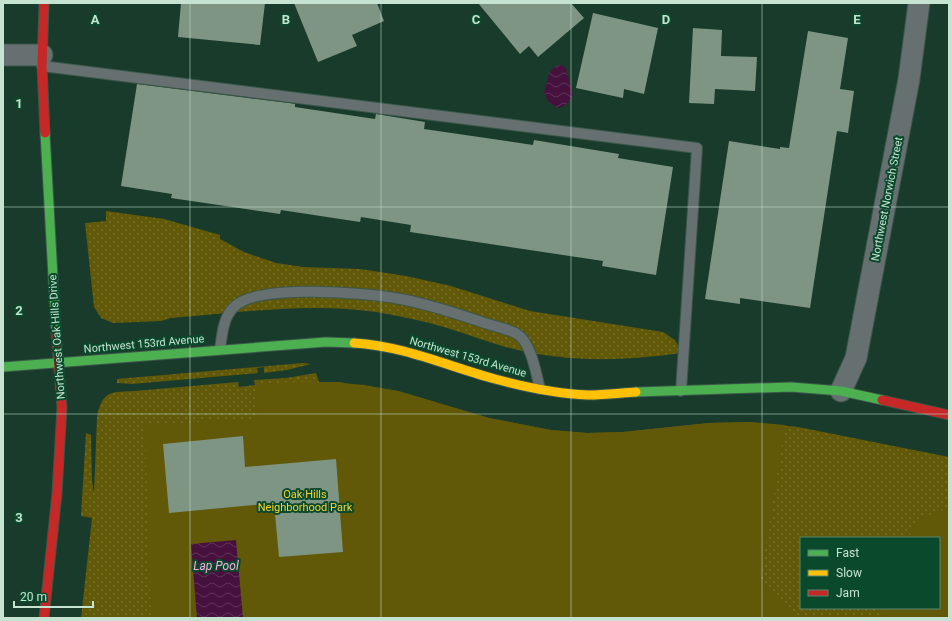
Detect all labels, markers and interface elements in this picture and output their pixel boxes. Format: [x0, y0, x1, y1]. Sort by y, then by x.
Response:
text: A [91, 12, 100, 27]
text: B [282, 12, 290, 27]
text: C [472, 12, 481, 27]
text: D [662, 12, 670, 27]
text: E [853, 12, 861, 27]
text: 1 [15, 96, 23, 111]
street label: Northwest Norwich Street [869, 135, 906, 262]
street label: Northwest Oak Hills Drive [46, 274, 68, 400]
text: 2 [15, 303, 23, 318]
street label: Northwest 153rd Avenue [83, 332, 205, 356]
street label: Northwest 153rd Avenue [408, 334, 528, 380]
park label: Oak Hills Neighborhood Park [258, 488, 353, 514]
text: 3 [15, 510, 23, 525]
legend [800, 537, 940, 609]
text: Fast [836, 546, 859, 560]
water label: Lap Pool [193, 559, 239, 573]
text: Slow [836, 566, 862, 580]
scale bar [14, 583, 93, 609]
text: Jam [836, 586, 860, 600]
text: 20 m [20, 590, 47, 604]

